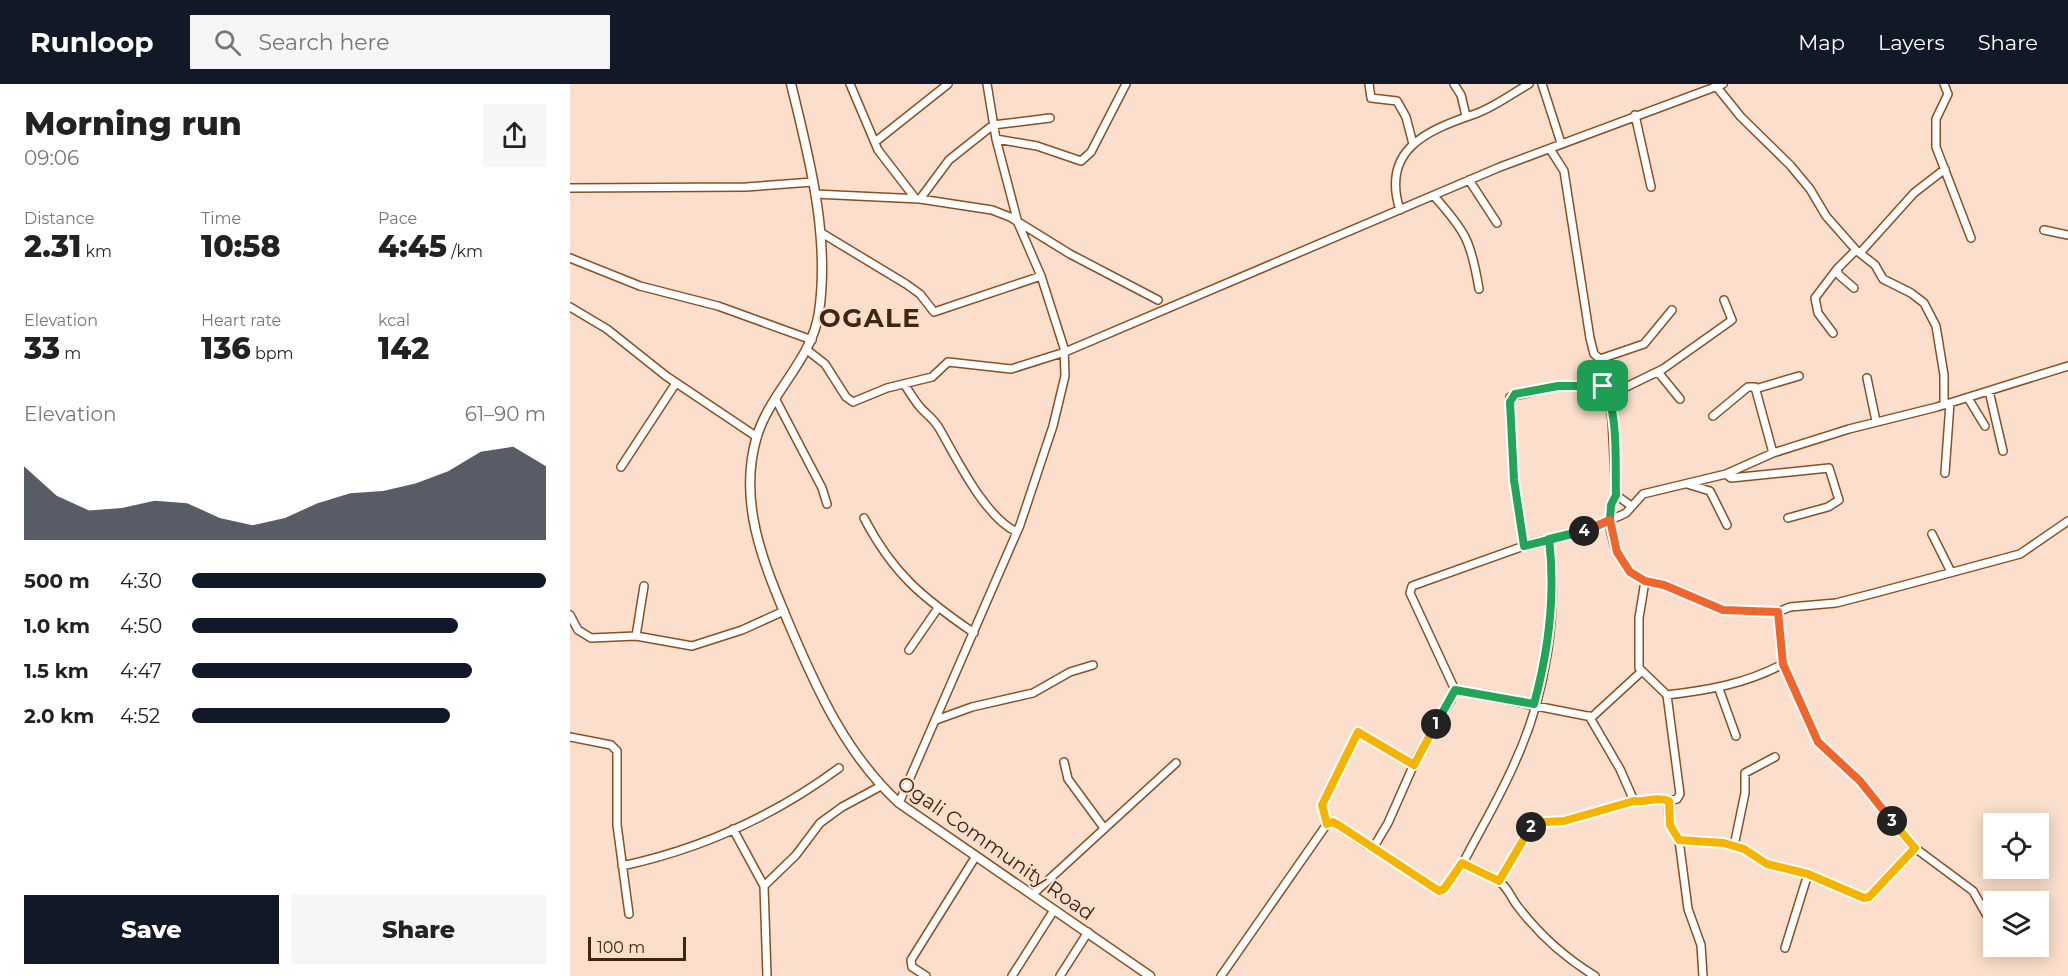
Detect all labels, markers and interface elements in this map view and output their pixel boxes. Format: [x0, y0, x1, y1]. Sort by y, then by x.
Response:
search box [190, 15, 610, 69]
text: Runloop [30, 25, 154, 59]
icon: search [211, 26, 244, 59]
text: Search here [259, 29, 389, 56]
text: Map [1798, 30, 1845, 55]
text: Layers [1878, 30, 1945, 55]
text: Share [1978, 30, 2038, 55]
text: Morning run [24, 103, 242, 143]
button: share [483, 104, 546, 167]
text: 09:06 [24, 146, 79, 170]
text: Distance [24, 209, 94, 228]
text: Time [201, 209, 241, 228]
text: Pace [378, 209, 417, 228]
text: 2.31 [24, 228, 81, 265]
text: 10:58 [201, 228, 280, 265]
text: 4:45 [378, 228, 447, 265]
text: km [81, 242, 112, 261]
text: /km [447, 242, 483, 261]
district label: OGALE [819, 302, 921, 334]
text: Elevation [24, 311, 98, 330]
text: Heart rate [201, 311, 281, 330]
text: kcal [378, 311, 410, 330]
text: 33 [24, 330, 60, 367]
text: 136 [201, 330, 251, 367]
text: 142 [378, 330, 429, 367]
text: m [60, 344, 81, 363]
text: bpm [251, 344, 294, 363]
pin [1577, 360, 1628, 411]
icon: arrive [1586, 369, 1619, 402]
text: Elevation [24, 402, 116, 426]
text: 61–90 m [465, 402, 546, 426]
pin: 4 [1569, 516, 1599, 546]
text: 4 [1578, 521, 1590, 540]
text: 500 m [24, 569, 90, 593]
text: 4:30 [120, 569, 162, 593]
text: 1.0 km [24, 614, 90, 638]
text: 4:50 [120, 614, 162, 638]
text: 1.5 km [24, 659, 89, 683]
text: 4:47 [120, 659, 162, 683]
text: 2.0 km [24, 704, 94, 728]
text: 4:52 [120, 704, 160, 728]
pin: 1 [1421, 709, 1451, 739]
text: 1 [1433, 714, 1439, 733]
street label: Ogali Community Road [893, 771, 1099, 925]
pin: 3 [1877, 806, 1907, 836]
text: 3 [1887, 811, 1897, 830]
pin: 2 [1516, 812, 1546, 842]
map controls [1983, 813, 2049, 957]
button: locate [1983, 813, 2049, 879]
text: 2 [1526, 817, 1536, 836]
button: layers [1983, 891, 2049, 957]
button: Save [24, 895, 279, 964]
button: Share [291, 895, 546, 964]
scale bar [588, 934, 686, 962]
text: 100 m [597, 938, 645, 957]

